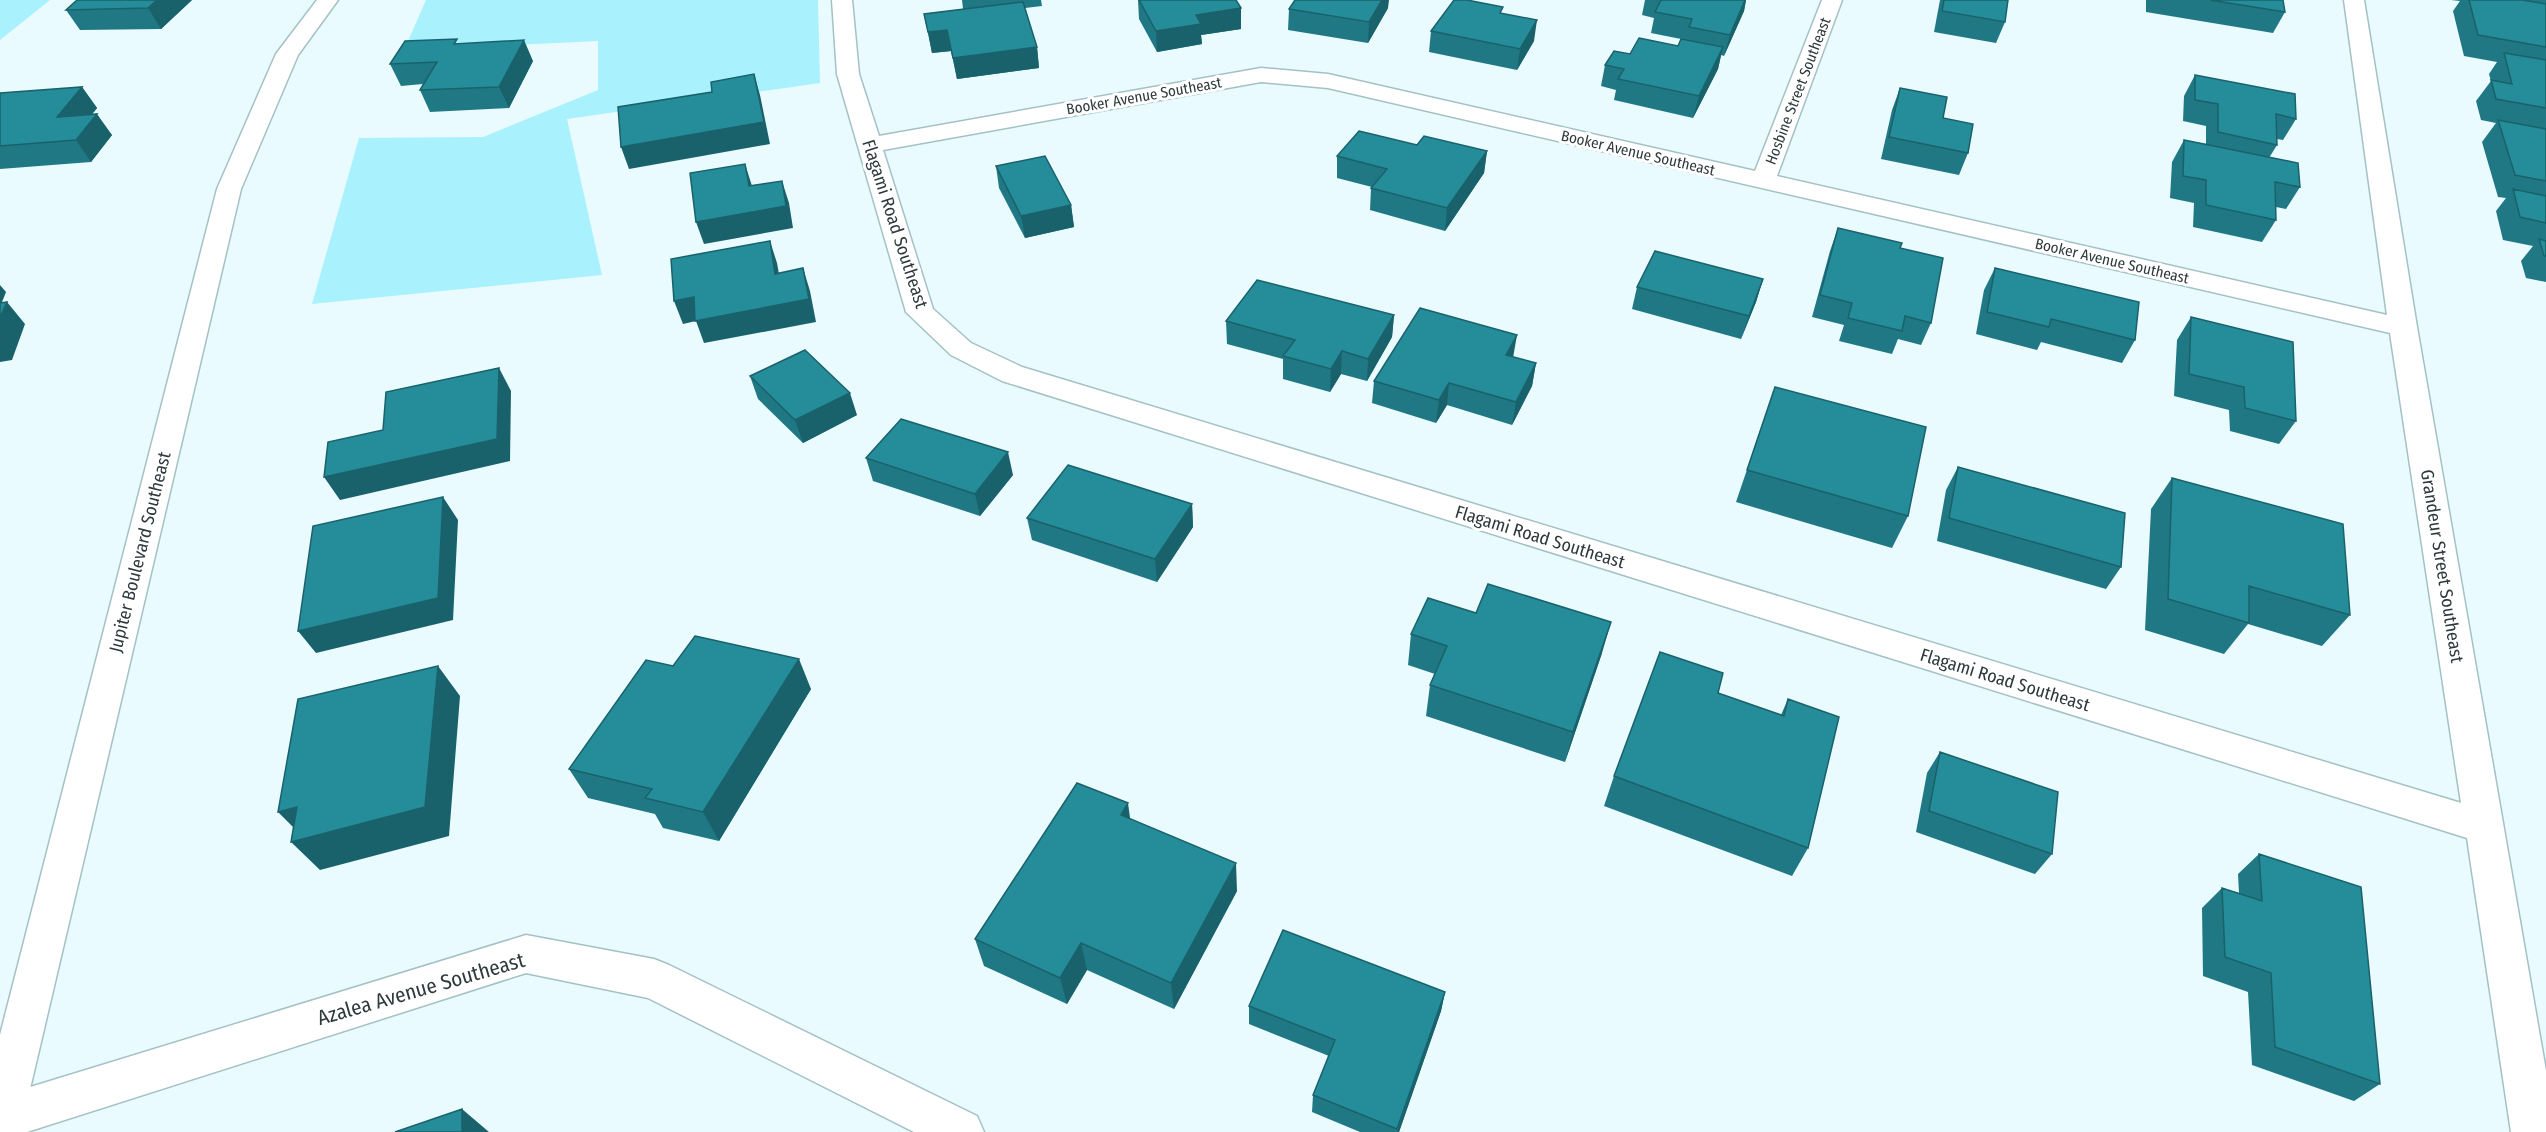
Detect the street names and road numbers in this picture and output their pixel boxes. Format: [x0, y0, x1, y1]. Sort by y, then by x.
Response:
street label: Hosbine Street Southeast [1762, 15, 1834, 167]
street label: Booker Avenue Southeast [1065, 73, 1223, 119]
street label: Booker Avenue Southeast [1559, 127, 1717, 179]
street label: Flagami Road Southeast [857, 137, 933, 311]
street label: Booker Avenue Southeast [2033, 235, 2191, 287]
street label: Jupiter Boulevard Southeast [104, 449, 176, 655]
street label: Grandeur Street Southeast [2416, 468, 2468, 664]
street label: Flagami Road Southeast [1452, 501, 1628, 573]
street label: Flagami Road Southeast [1917, 644, 2093, 716]
street label: Azalea Avenue Southeast [314, 947, 528, 1031]

